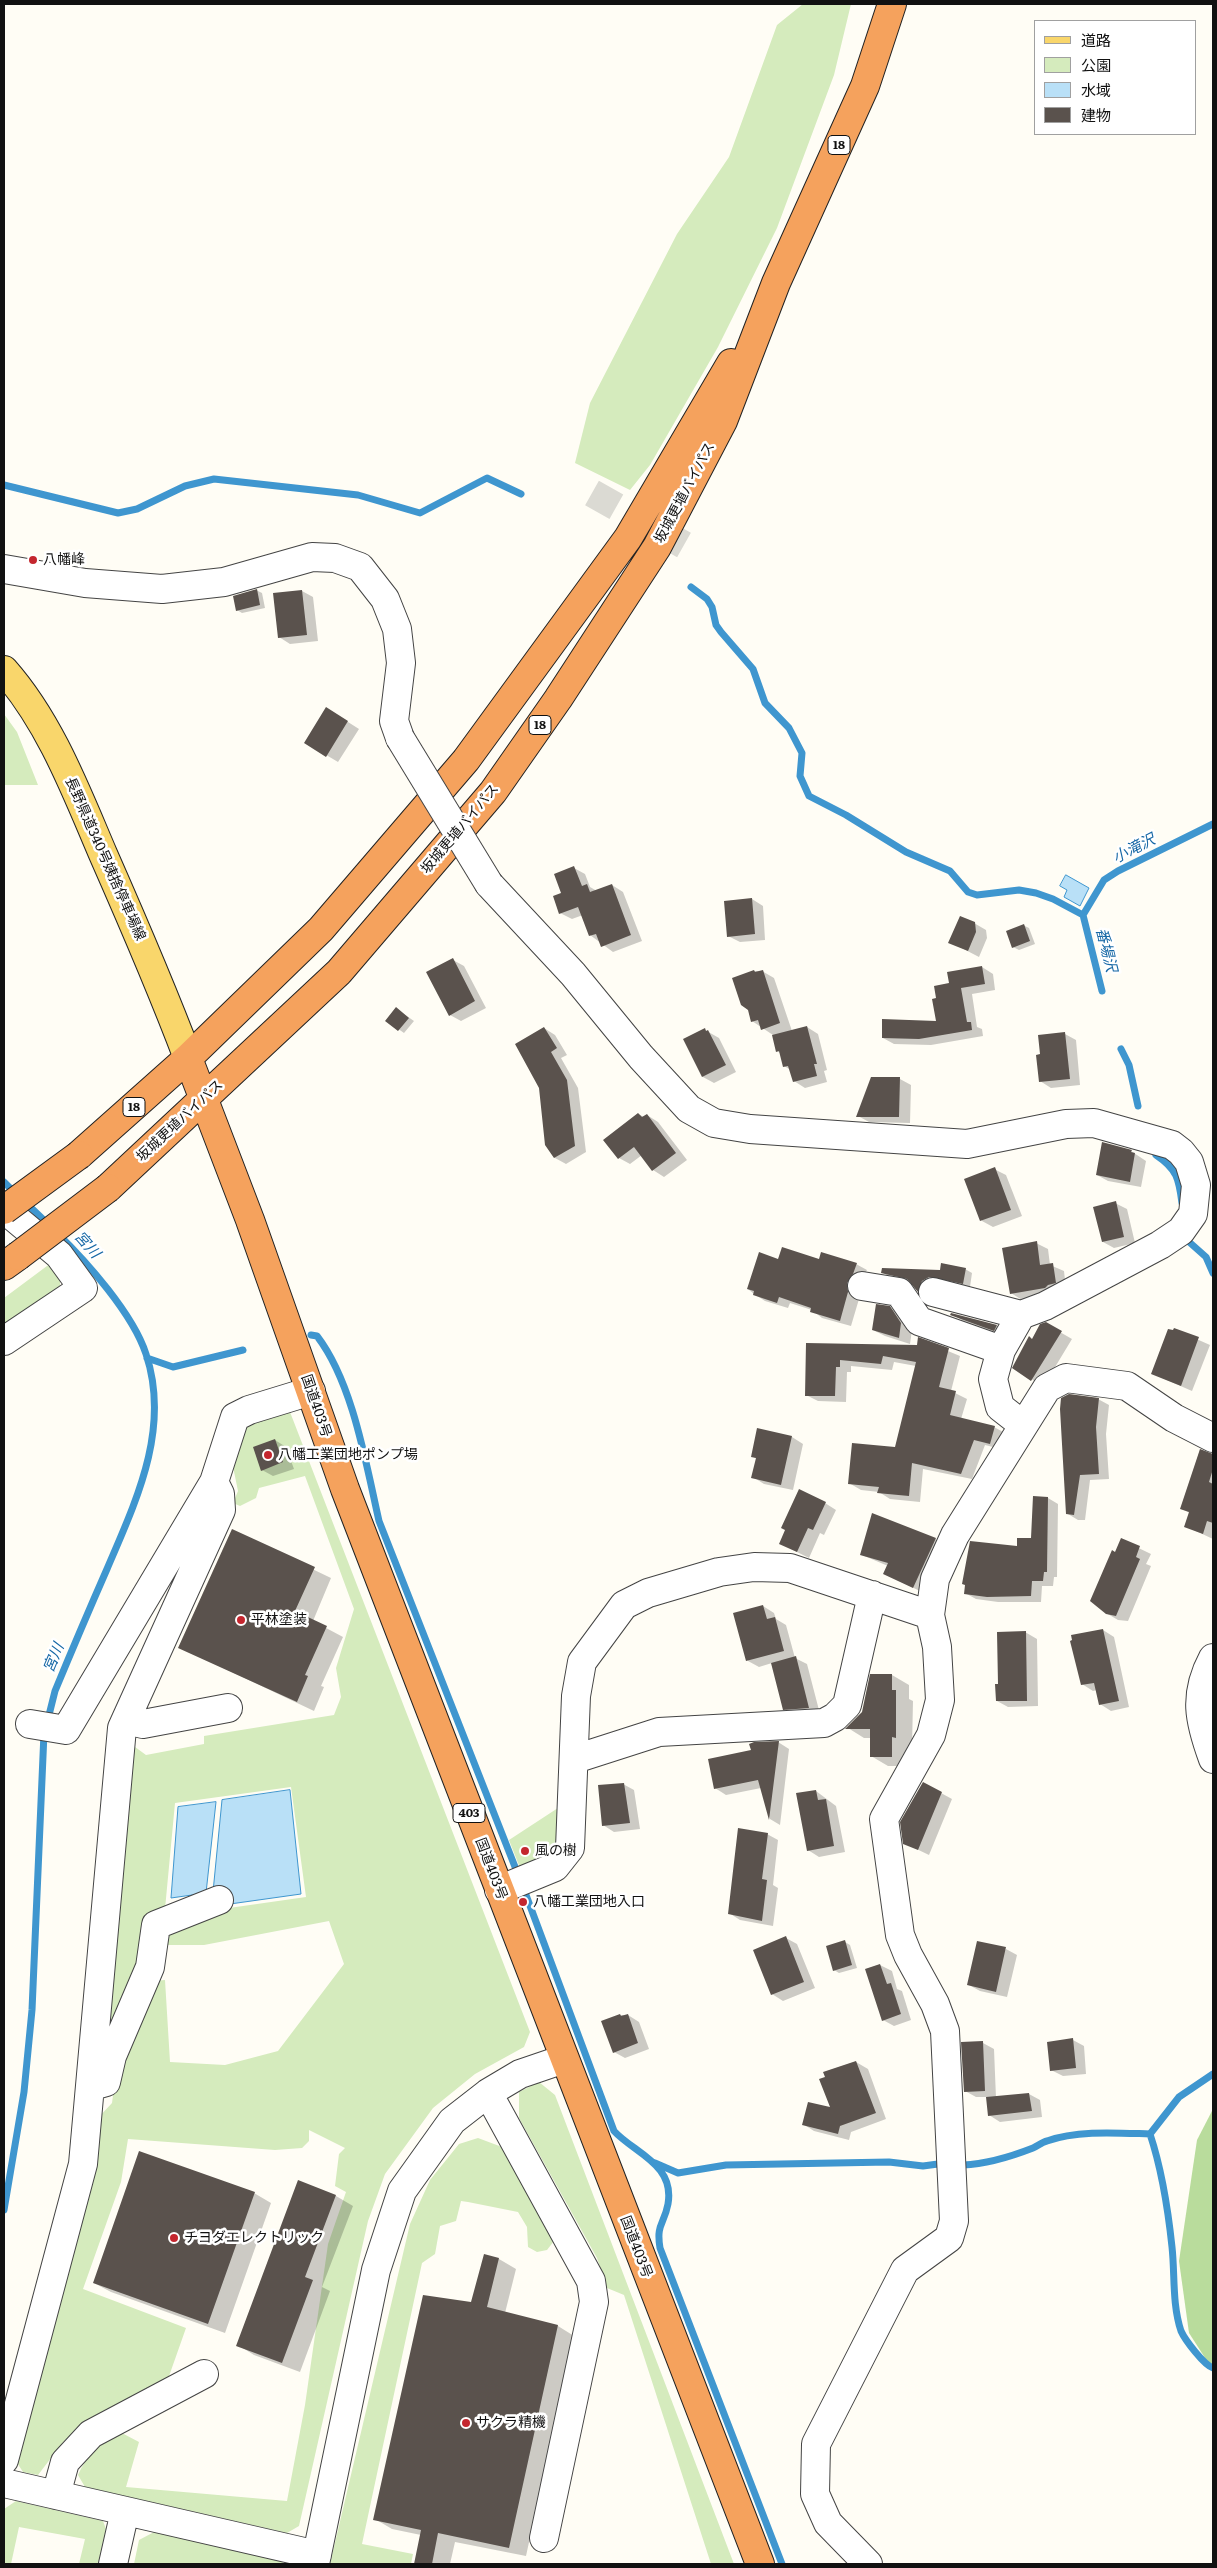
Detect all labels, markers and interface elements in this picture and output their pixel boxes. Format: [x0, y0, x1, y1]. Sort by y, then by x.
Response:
legend [1034, 20, 1197, 135]
text: 道路 [1081, 28, 1111, 51]
text: 公園 [1081, 53, 1111, 76]
text: 水域 [1081, 78, 1111, 101]
text: 建物 [1081, 103, 1111, 126]
road number: 18 [828, 136, 850, 154]
street label: 坂城更埴バイパス [651, 440, 719, 546]
place label: 八幡峰 [43, 552, 85, 568]
marker: 八幡峰 [27, 554, 39, 566]
road number: 18 [529, 716, 551, 734]
street label: 長野県道340号姨捨停車場線 [61, 775, 149, 943]
street label: 坂城更埴バイパス [418, 781, 502, 877]
water label: 小滝沢 [1110, 831, 1158, 867]
water label: 番場沢 [1092, 926, 1120, 974]
street label: 坂城更埴バイパス [133, 1077, 227, 1165]
road number: 18 [123, 1098, 145, 1116]
water label: 宮川 [70, 1228, 104, 1262]
street label: 国道403号 [297, 1372, 335, 1440]
place label: 八幡工業団地ポンプ場 [278, 1447, 418, 1463]
marker: 八幡工業団地ポンプ場 [262, 1449, 274, 1461]
place label: 平林塗装 [251, 1612, 307, 1628]
marker: 平林塗装 [235, 1614, 247, 1626]
water label: 宮川 [40, 1641, 68, 1675]
road number: 403 [453, 1804, 485, 1822]
street label: 国道403号 [471, 1836, 511, 1902]
place label: 風の樹 [535, 1843, 577, 1859]
marker: 風の樹 [519, 1845, 531, 1857]
place label: 八幡工業団地入口 [533, 1894, 645, 1910]
marker: 八幡工業団地入口 [517, 1896, 529, 1908]
street label: 国道403号 [616, 2214, 656, 2280]
place label: チヨダエレクトリック [184, 2230, 324, 2246]
marker: チヨダエレクトリック [168, 2232, 180, 2244]
place label: サクラ精機 [476, 2415, 546, 2431]
marker: サクラ精機 [460, 2417, 472, 2429]

